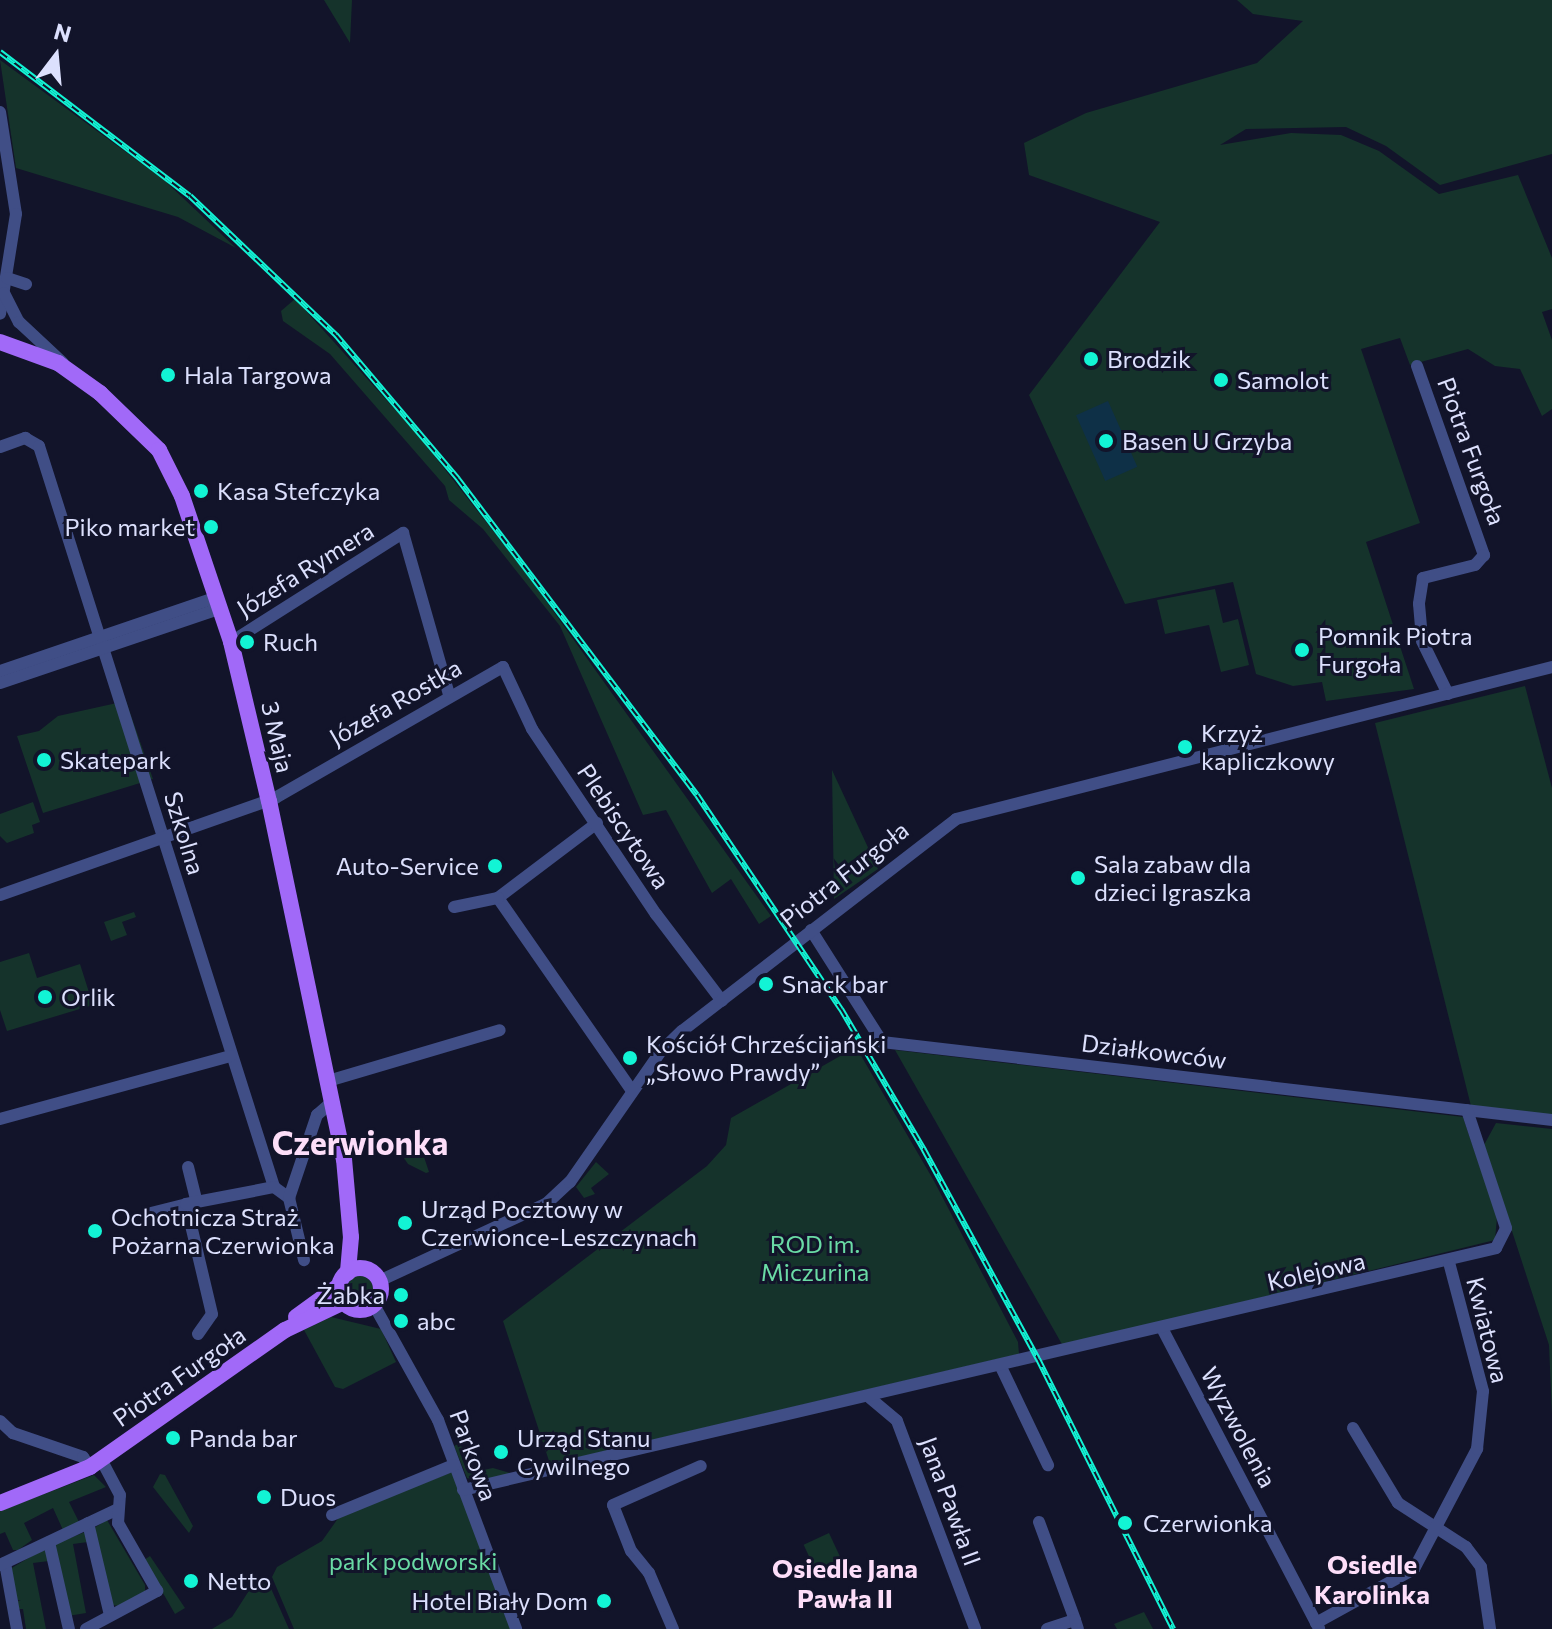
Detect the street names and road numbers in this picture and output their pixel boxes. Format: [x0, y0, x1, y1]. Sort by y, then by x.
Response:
street label: Piotra Furgoła [1432, 373, 1512, 529]
street label: Józefa Rymera [231, 515, 379, 623]
street label: Józefa Rostka [324, 653, 466, 751]
street label: 3 Maja [256, 699, 300, 775]
street label: Plebiscytowa [572, 758, 676, 894]
street label: Szkolna [159, 788, 211, 878]
street label: Piotra Furgoła [774, 815, 914, 933]
street label: Działkowców [1080, 1028, 1228, 1074]
street label: Kolejowa [1264, 1246, 1368, 1296]
street label: Kwiatowa [1461, 1274, 1515, 1386]
street label: Piotra Furgoła [107, 1320, 251, 1432]
street label: Wyzwolenia [1195, 1362, 1283, 1492]
street label: Parkowa [444, 1405, 504, 1505]
street label: Jana Pawła II [914, 1433, 988, 1569]

